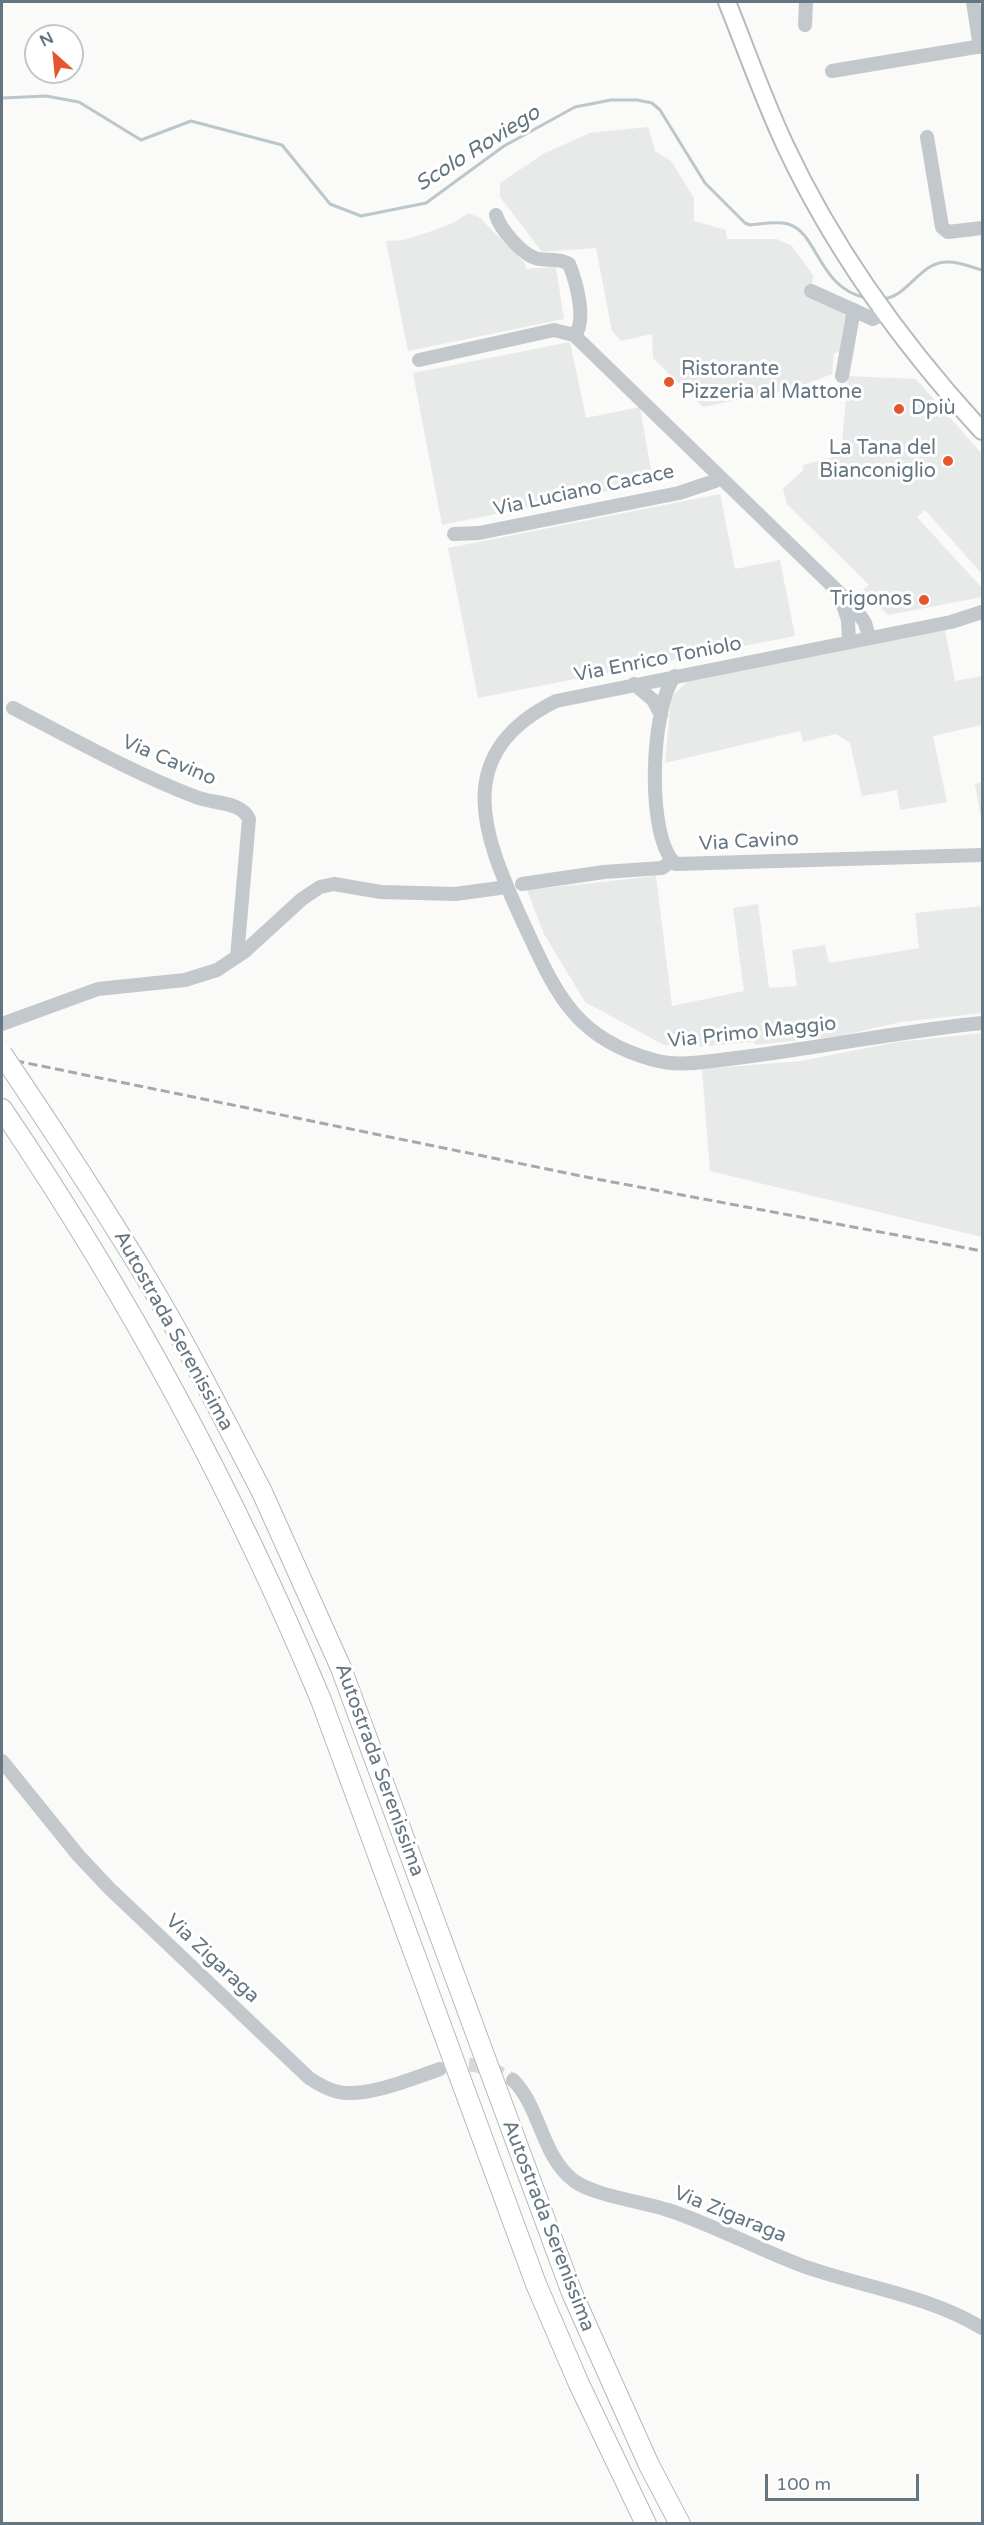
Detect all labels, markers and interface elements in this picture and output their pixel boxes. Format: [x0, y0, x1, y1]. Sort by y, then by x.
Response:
north arrow [24, 24, 84, 84]
text: N [36, 28, 57, 52]
water label: Scolo Roviego [411, 101, 545, 197]
place label: Ristorante Pizzeria al Mattone [681, 358, 862, 405]
marker: Ristorante Pizzeria al Mattone [662, 375, 676, 389]
place label: Dpiù [911, 397, 956, 421]
marker: Dpiù [892, 402, 906, 416]
place label: La Tana del Bianconiglio [819, 437, 936, 484]
marker: La Tana del Bianconiglio [941, 454, 955, 468]
street label: Via Luciano Cacace [491, 460, 677, 522]
place label: Trigonos [830, 588, 912, 612]
marker: Trigonos [917, 593, 931, 607]
street label: Via Enrico Toniolo [572, 632, 744, 688]
street label: Via Cavino [118, 730, 220, 792]
street label: Via Cavino [698, 827, 800, 857]
street label: Via Primo Maggio [666, 1012, 838, 1054]
street label: Autostrada Serenissima [108, 1227, 238, 1435]
street label: Autostrada Serenissima [329, 1660, 429, 1880]
street label: Via Zigaraga [160, 1909, 264, 2009]
street label: Autostrada Serenissima [497, 2117, 599, 2335]
street label: Via Zigaraga [670, 2181, 790, 2249]
scale bar [768, 2462, 922, 2500]
text: 100 m [776, 2473, 831, 2495]

